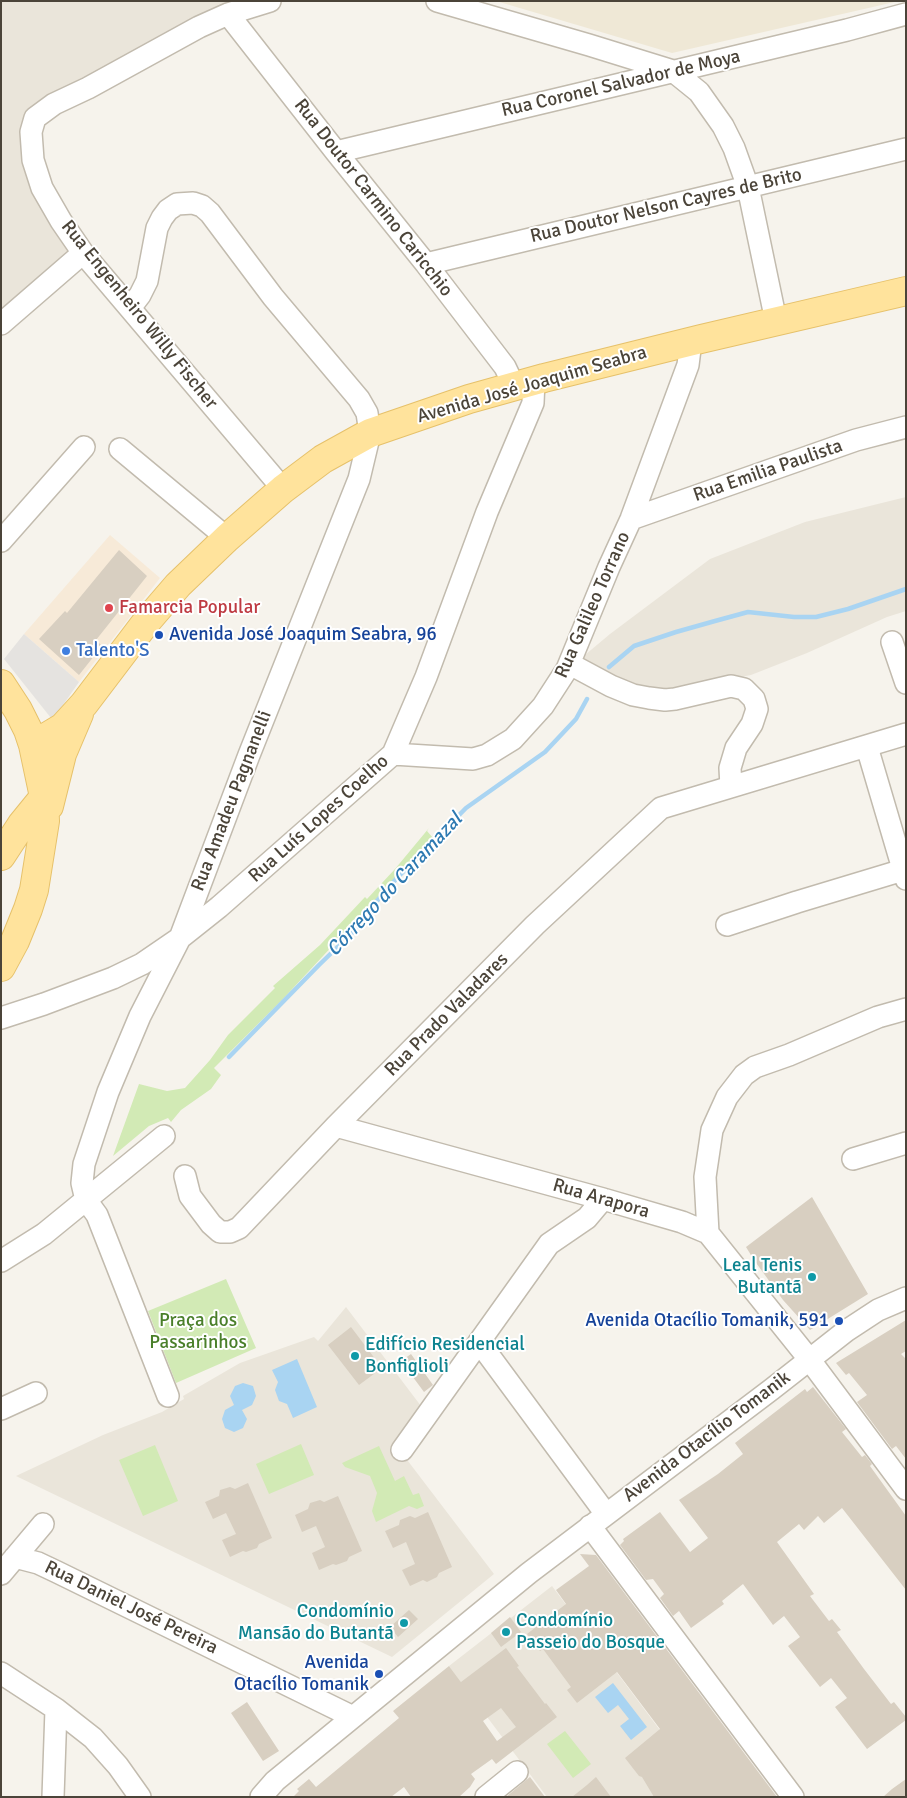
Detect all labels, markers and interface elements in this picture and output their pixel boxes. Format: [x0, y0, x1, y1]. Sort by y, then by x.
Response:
street label: Rua Coronel Salvador de Moya [499, 45, 743, 123]
street label: Rua Doutor Carmino Caricchio [289, 95, 457, 301]
street label: Rua Doutor Nelson Cayres de Brito [528, 164, 804, 248]
street label: Rua Engenheiro Willy Fischer [56, 216, 222, 414]
street label: Avenida José Joaquim Seabra [414, 341, 650, 429]
street label: Rua Emilia Paulista [690, 435, 846, 507]
street label: Rua Galileo Torrano [550, 528, 636, 682]
place label: Famarcia Popular [119, 597, 260, 619]
marker: Famarcia Popular [103, 602, 115, 614]
place label: Avenida José Joaquim Seabra, 96 [169, 624, 437, 646]
marker: Avenida José Joaquim Seabra, 96 [153, 629, 165, 641]
place label: Talento'S [76, 640, 150, 662]
marker: Talento'S [60, 645, 72, 657]
street label: Rua Amadeu Pagnanelli [187, 708, 277, 894]
street label: Rua Luís Lopes Coelho [244, 750, 394, 888]
water label: Córrego do Caramazal [322, 808, 468, 962]
street label: Rua Prado Valadares [380, 948, 514, 1082]
street label: Rua Arapora [550, 1174, 652, 1224]
place label: Leal Tenis Butantã [723, 1255, 802, 1299]
marker: Leal Tenis Butantã [806, 1271, 818, 1283]
park label: Praça dos Passarinhos [149, 1310, 247, 1354]
place label: Avenida Otacílio Tomanik, 591 [585, 1310, 829, 1332]
marker: Avenida Otacílio Tomanik, 591 [833, 1315, 845, 1327]
place label: Edifício Residencial Bonfiglioli [365, 1334, 525, 1378]
marker: Edifício Residencial Bonfiglioli [349, 1350, 361, 1362]
street label: Avenida Otacílio Tomanik [619, 1367, 795, 1507]
street label: Rua Daniel José Pereira [41, 1556, 221, 1660]
place label: Condomínio Mansão do Butantã [238, 1601, 394, 1645]
place label: Condomínio Passeio do Bosque [516, 1610, 665, 1654]
marker: Condomínio Mansão do Butantã [398, 1617, 410, 1629]
marker: Condomínio Passeio do Bosque [500, 1626, 512, 1638]
place label: Avenida Otacílio Tomanik [234, 1652, 369, 1696]
marker: Avenida Otacílio Tomanik [373, 1668, 385, 1680]

